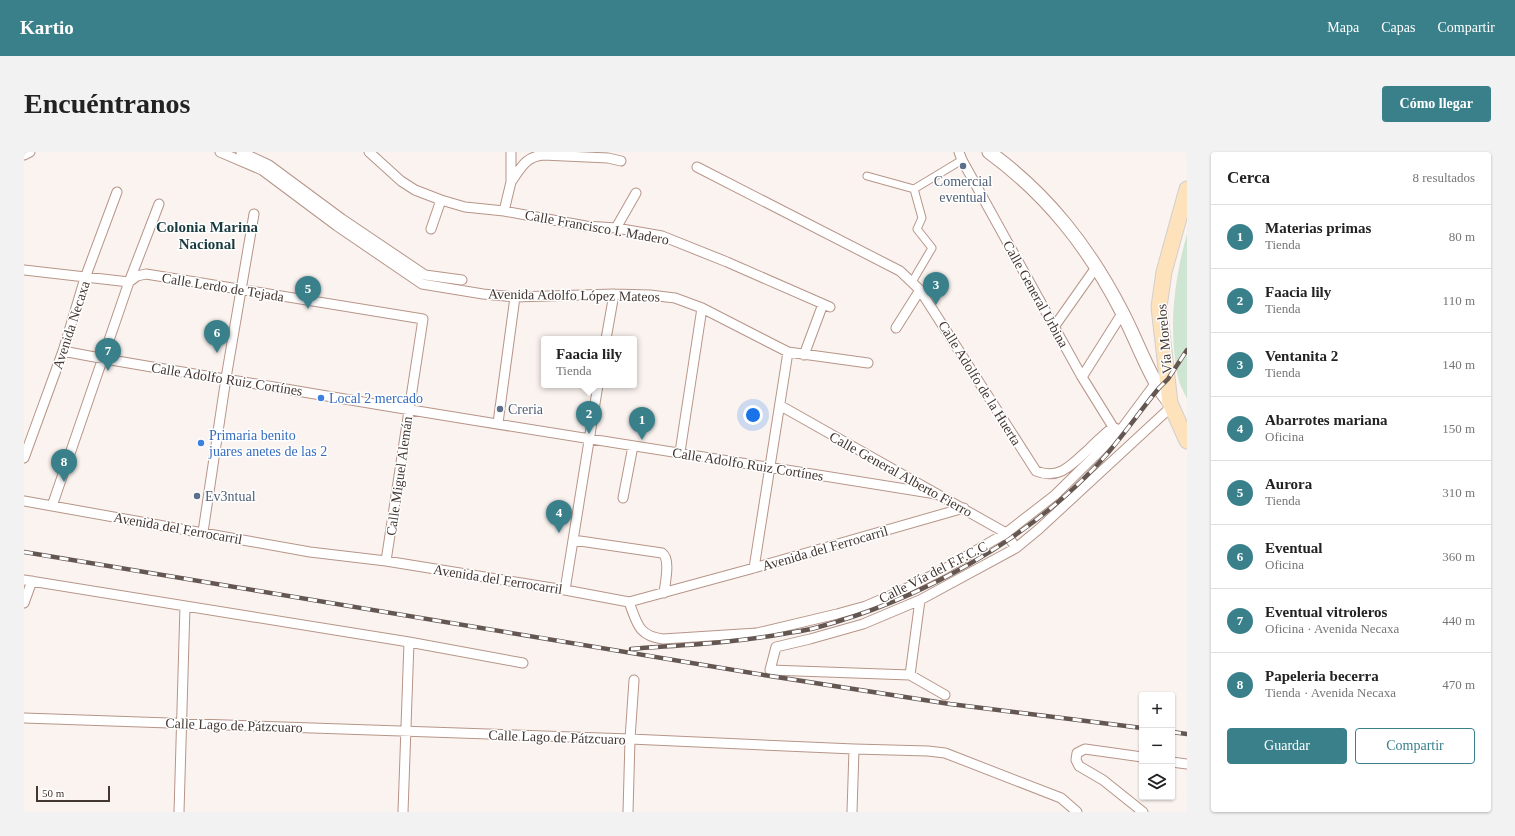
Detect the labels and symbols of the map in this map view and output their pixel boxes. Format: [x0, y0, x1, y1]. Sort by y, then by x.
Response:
marker: Comercial eventual [958, 161, 968, 171]
place label: Comercial eventual [934, 174, 992, 205]
street label: Calle Francisco I. Madero [524, 207, 670, 248]
district label: Colonia Marina Nacional [156, 219, 259, 252]
street label: Calle General Urbina [1000, 238, 1072, 351]
street label: Calle Lerdo de Tejada [161, 270, 286, 305]
pin: 3 [923, 272, 949, 305]
pin: 5 [295, 276, 321, 309]
street label: Avenida Necaxa [50, 278, 93, 371]
street label: Avenida Adolfo López Mateos [488, 287, 660, 304]
street label: Vía Morelos [1154, 303, 1175, 375]
street label: Calle Adolfo de la Huerta [935, 318, 1024, 449]
pin: 6 [204, 320, 230, 353]
pin: 7 [95, 338, 121, 371]
street label: Calle Adolfo Ruiz Cortínes [150, 360, 304, 399]
place label: Local 2 mercado [329, 391, 423, 406]
marker: Local 2 mercado [316, 393, 326, 403]
pin: 2 [576, 401, 602, 434]
place label: Creria [508, 402, 544, 417]
marker: Creria [495, 404, 505, 414]
your location [743, 405, 763, 425]
pin: 1 [629, 407, 655, 440]
street label: Calle Miguel Alemán [384, 415, 415, 537]
place label: Primaria benito juares anetes de las 2 [208, 428, 327, 459]
street label: Calle General Alberto Fierro [827, 429, 975, 520]
marker: Primaria benito juares anetes de las 2 [196, 438, 206, 448]
street label: Calle Adolfo Ruiz Cortínes [671, 445, 825, 484]
pin: 8 [51, 449, 77, 482]
place label: Ev3ntual [205, 489, 256, 504]
marker: Ev3ntual [192, 491, 202, 501]
pin: 4 [546, 500, 572, 533]
street label: Avenida del Ferrocarril [112, 510, 244, 547]
street label: Avenida del Ferrocarril [760, 523, 890, 574]
street label: Calle Vía del F.F.C.C [877, 539, 990, 606]
street label: Avenida del Ferrocarril [432, 562, 564, 597]
street label: Calle Lago de Pátzcuaro [165, 716, 303, 735]
street label: Calle Lago de Pátzcuaro [488, 728, 626, 747]
scale bar [36, 784, 110, 803]

